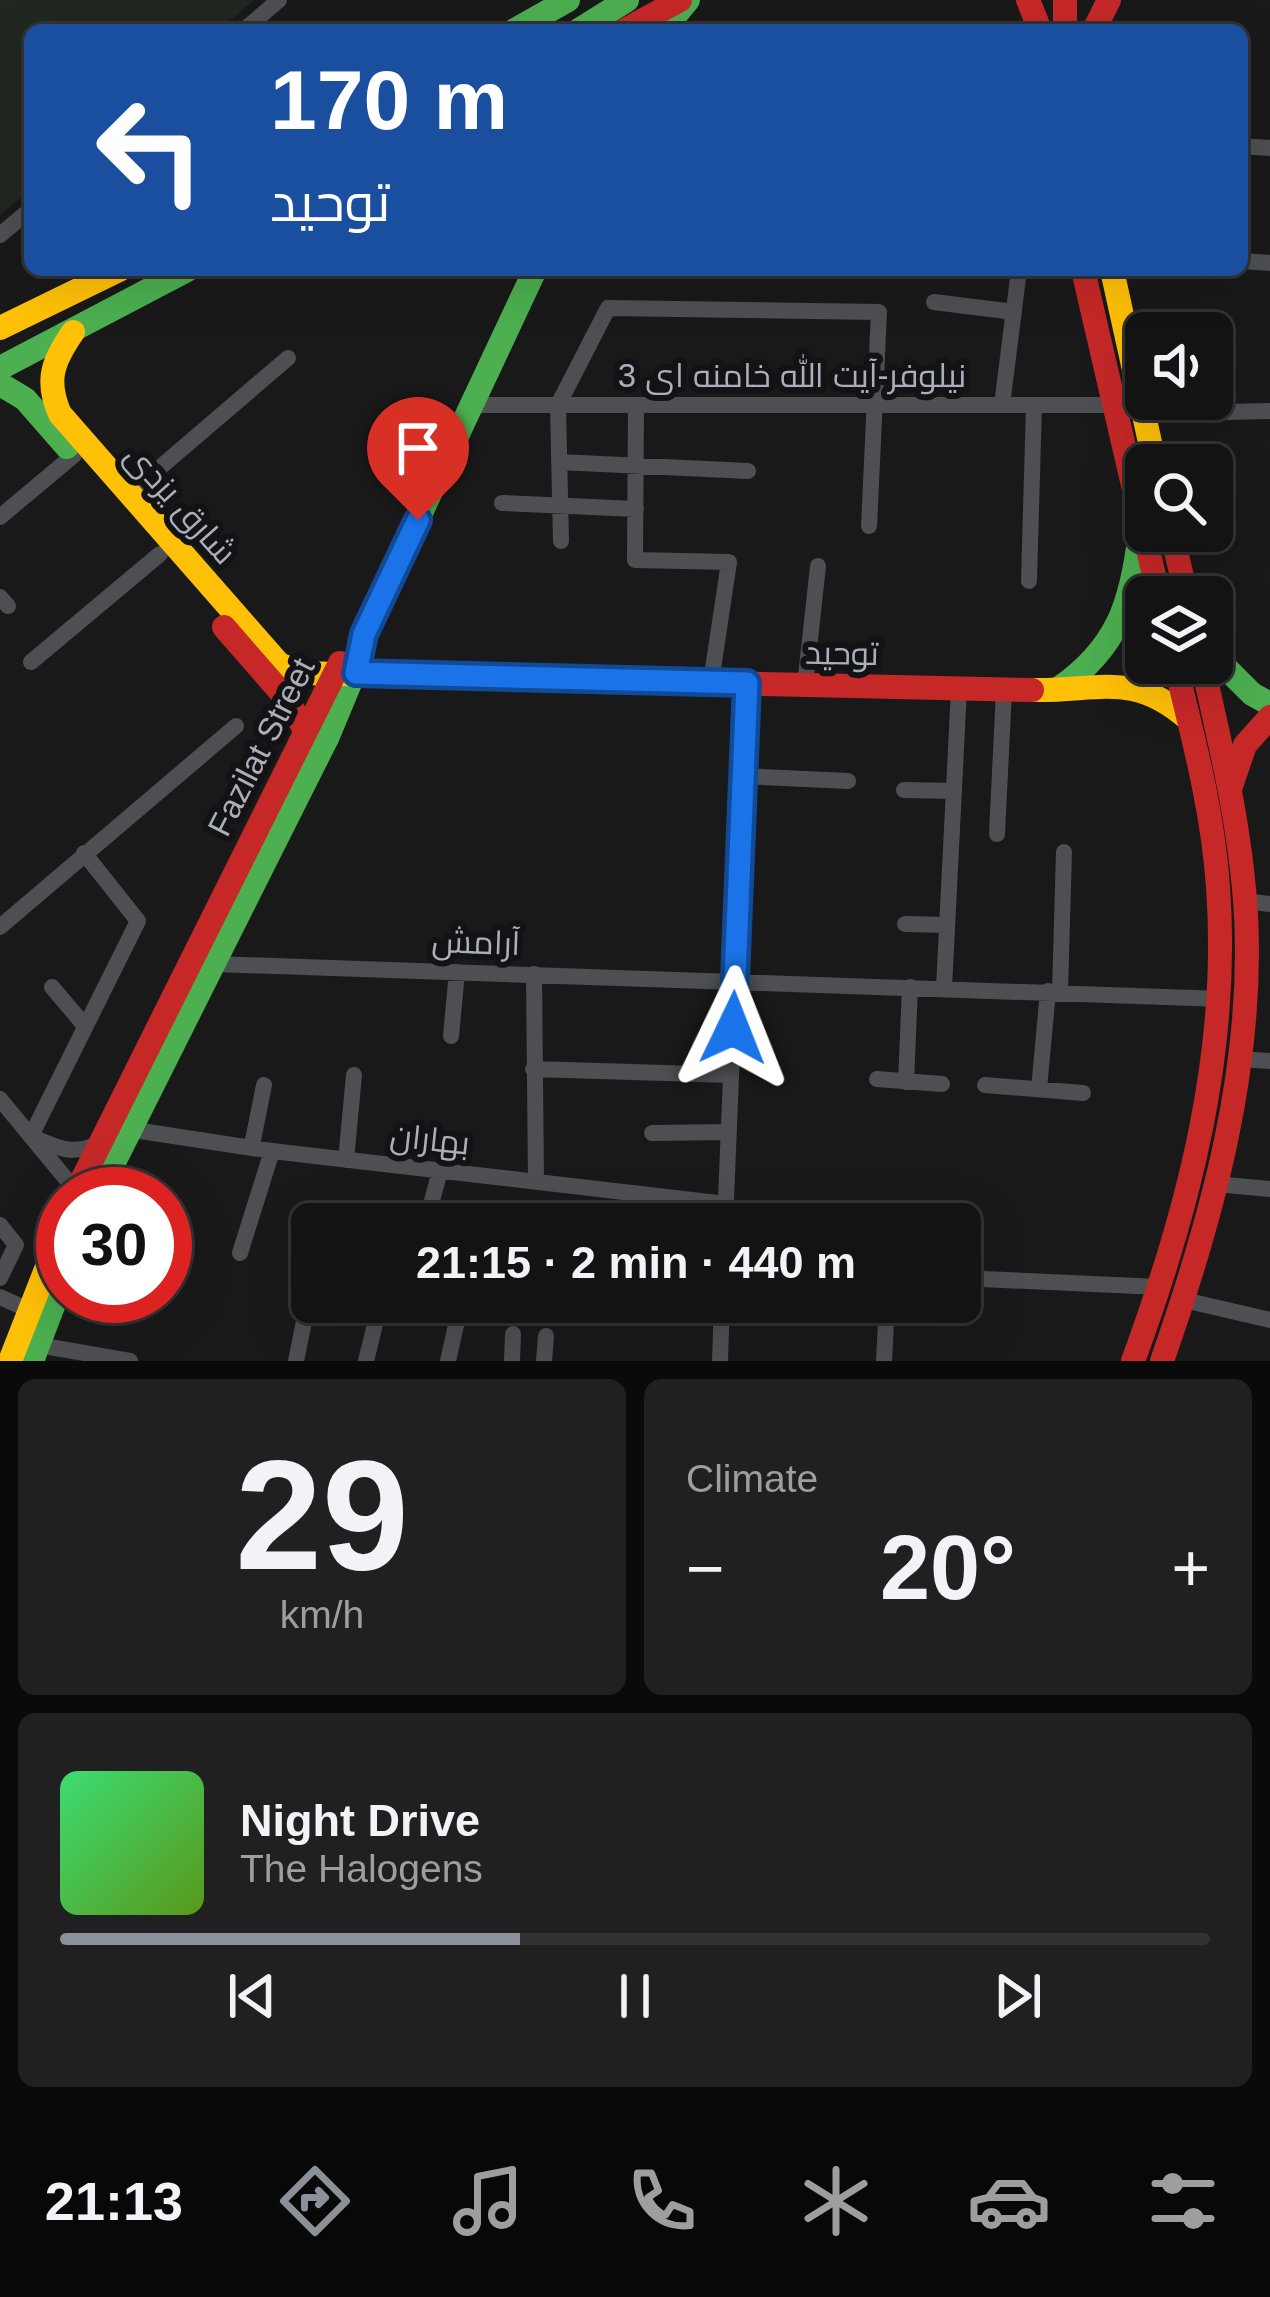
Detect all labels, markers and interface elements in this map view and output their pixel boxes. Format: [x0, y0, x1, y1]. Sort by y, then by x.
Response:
text: 170 m [270, 53, 508, 147]
icon: left [72, 72, 228, 228]
text: توحید [270, 172, 390, 232]
map controls [1125, 312, 1233, 684]
button: sound [1125, 312, 1233, 420]
street label: نیلوفر-آیت الله خامنه ای 3 [618, 354, 966, 395]
pin [367, 397, 469, 520]
icon: arrive [385, 415, 451, 481]
street label: شارق یزدی [116, 437, 244, 573]
button: search [1125, 444, 1233, 552]
button: layers [1125, 576, 1233, 684]
street label: توحید [805, 634, 879, 673]
street label: Fazilat Street [200, 652, 322, 842]
street label: آرامش [431, 922, 521, 964]
position arrow [670, 965, 796, 1091]
street label: بهاران [388, 1116, 472, 1163]
speed limit sign: 30 [36, 1167, 192, 1323]
text: 21:15 · 2 min · 440 m [416, 1237, 856, 1288]
text: 29 [235, 1428, 409, 1602]
text: Climate [686, 1457, 818, 1500]
text: 20° [880, 1518, 1016, 1618]
text: − [686, 1531, 725, 1605]
text: + [1171, 1531, 1210, 1605]
text: km/h [280, 1593, 364, 1636]
text: Night Drive [240, 1795, 480, 1846]
text: The Halogens [240, 1847, 483, 1890]
icon: previous [219, 1963, 285, 2029]
icon: pause [602, 1963, 668, 2029]
icon: next [985, 1963, 1051, 2029]
icon: directions [273, 2159, 357, 2243]
icon: music [446, 2159, 530, 2243]
icon: phone [620, 2159, 704, 2243]
icon: climate [794, 2159, 878, 2243]
icon: car [967, 2159, 1051, 2243]
icon: filters [1141, 2159, 1225, 2243]
text: 21:13 [45, 2171, 183, 2231]

